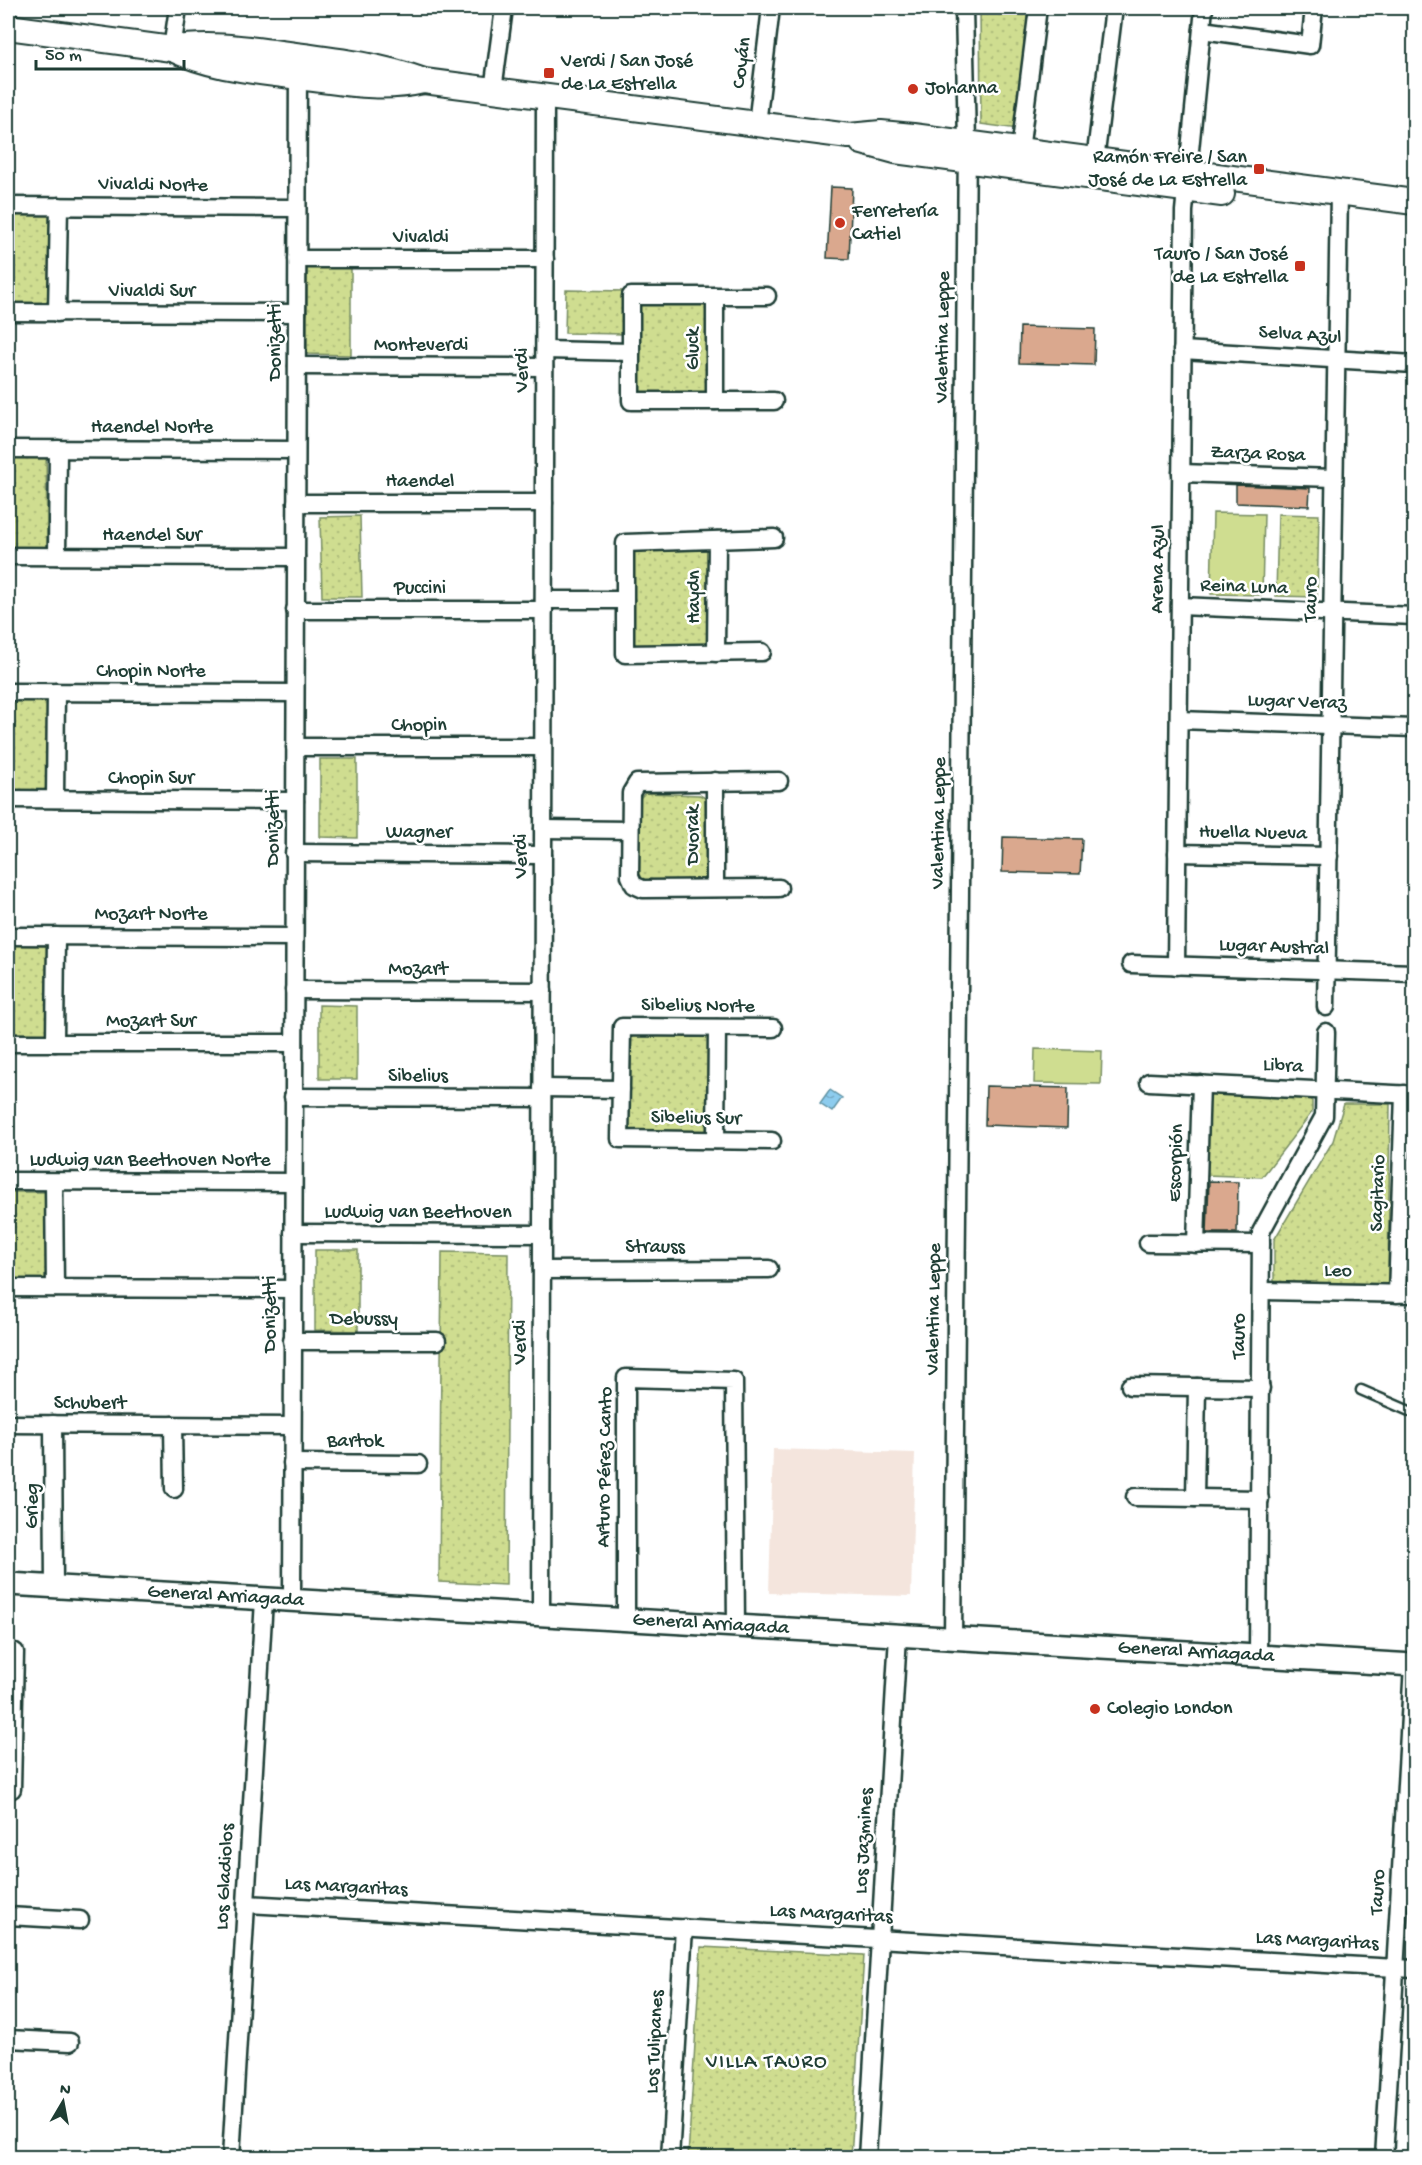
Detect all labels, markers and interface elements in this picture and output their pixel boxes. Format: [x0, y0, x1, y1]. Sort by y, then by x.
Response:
scale bar [36, 33, 184, 71]
street label: Coyán [728, 35, 758, 90]
text: 50 m [45, 46, 82, 67]
place label: Verdi / San José de La Estrella [560, 51, 694, 97]
marker: Verdi / San José de La Estrella [542, 66, 556, 80]
place label: Johanna [925, 78, 999, 101]
marker: Johanna [906, 82, 920, 96]
place label: Ramón Freire / San José de La Estrella [1088, 147, 1248, 193]
marker: Ramón Freire / San José de La Estrella [1252, 162, 1266, 176]
street label: Vivaldi Norte [97, 174, 209, 198]
place label: Ferretería Catiel [851, 201, 939, 247]
marker: Ferretería Catiel [833, 216, 847, 230]
street label: Vivaldi [392, 227, 449, 250]
place label: Tauro / San José de La Estrella [1154, 244, 1289, 290]
marker: Tauro / San José de La Estrella [1293, 259, 1307, 273]
street label: Valentina Leppe [931, 270, 957, 404]
street label: Vivaldi Sur [108, 281, 197, 304]
street label: Donizetti [265, 303, 288, 383]
street label: Selva Azul [1258, 322, 1342, 350]
street label: Gluck [683, 326, 706, 370]
street label: Monteverdi [374, 335, 468, 358]
street label: Verdi [512, 348, 535, 393]
street label: Haendel Norte [91, 417, 214, 440]
street label: Zarza Rosa [1210, 442, 1307, 468]
street label: Haendel [386, 471, 454, 494]
street label: Arena Azul [1147, 524, 1171, 614]
street label: Haendel Sur [102, 525, 204, 548]
street label: Haydn [684, 570, 707, 624]
street label: Reina Luna [1200, 575, 1289, 601]
street label: Tauro [1300, 576, 1324, 623]
street label: Puccini [393, 578, 446, 601]
street label: Chopin Norte [96, 661, 206, 684]
street label: Lugar Veraz [1247, 690, 1348, 716]
street label: Chopin [391, 715, 447, 738]
street label: Valentina Leppe [927, 756, 953, 890]
street label: Chopin Sur [108, 768, 196, 791]
street label: Donizetti [263, 789, 286, 869]
street label: Dvorak [683, 803, 706, 867]
street label: Wagner [386, 822, 454, 845]
street label: Huella Nueva [1199, 822, 1308, 846]
street label: Verdi [511, 834, 534, 879]
street label: Mozart Norte [94, 904, 208, 927]
street label: Lugar Austral [1218, 935, 1330, 961]
street label: Mozart [388, 959, 450, 982]
street label: Sibelius Norte [641, 995, 756, 1020]
street label: Mozart Sur [106, 1011, 198, 1034]
street label: Libra [1262, 1054, 1305, 1080]
street label: Sibelius [388, 1066, 449, 1089]
street label: Sibelius Sur [651, 1107, 743, 1131]
street label: Escorpión [1164, 1123, 1190, 1202]
street label: Ludwig van Beethoven Norte [29, 1150, 271, 1173]
street label: Sagitario [1366, 1154, 1392, 1232]
street label: Ludwig van Beethoven [324, 1202, 512, 1225]
street label: Strauss [625, 1237, 685, 1260]
street label: Valentina Leppe [922, 1242, 948, 1376]
street label: Leo [1324, 1260, 1352, 1284]
street label: Donizetti [260, 1275, 283, 1355]
street label: Debussy [328, 1309, 398, 1332]
street label: Tauro [1229, 1313, 1252, 1360]
street label: Verdi [510, 1320, 533, 1365]
street label: Arturo Pérez Canto [593, 1386, 619, 1548]
street label: Schubert [54, 1393, 128, 1416]
street label: Bartok [326, 1431, 385, 1454]
street label: Grieg [22, 1483, 45, 1529]
street label: General Arriagada [147, 1581, 306, 1613]
street label: General Arriagada [632, 1608, 791, 1641]
street label: General Arriagada [1117, 1636, 1276, 1668]
place label: Colegio London [1107, 1698, 1233, 1721]
marker: Colegio London [1088, 1702, 1102, 1716]
street label: Los Jazmines [851, 1787, 879, 1895]
street label: Los Gladiolos [212, 1823, 240, 1931]
street label: Tauro [1366, 1869, 1392, 1916]
street label: Las Margaritas [284, 1873, 409, 1903]
street label: Las Margaritas [769, 1900, 894, 1930]
street label: Las Margaritas [1255, 1927, 1380, 1957]
street label: Los Tulipanes [642, 1989, 670, 2094]
district label: VILLA TAURO [705, 2051, 828, 2076]
north arrow [33, 2072, 93, 2132]
text: N [58, 2080, 72, 2101]

